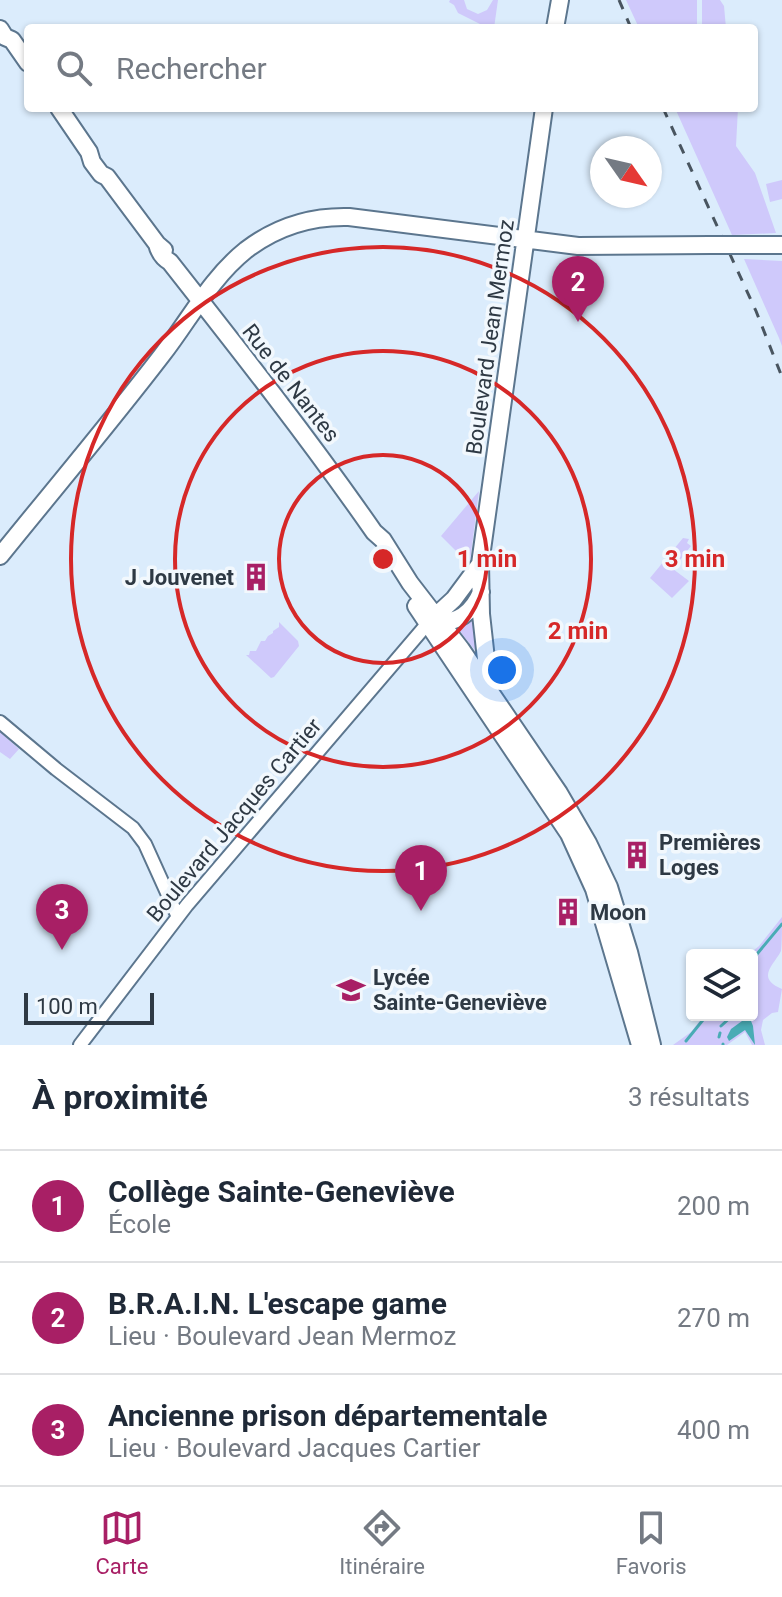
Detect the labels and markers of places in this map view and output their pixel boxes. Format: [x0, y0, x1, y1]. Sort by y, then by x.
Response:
pin: 2 [552, 256, 604, 322]
centre of rings [369, 545, 397, 573]
building icon: J Jouvenet [241, 562, 271, 592]
place label: J Jouvenet [125, 565, 235, 590]
place label: Premières Loges [659, 830, 761, 880]
building icon: Premières Loges [622, 840, 652, 870]
pin: 1 [395, 845, 447, 911]
pin: 3 [36, 884, 88, 950]
building icon: Moon [553, 897, 583, 927]
place label: Moon [590, 900, 646, 925]
place label: Lycée Sainte-Geneviève [373, 965, 547, 1015]
school or university icon: Lycée Sainte-Geneviève [336, 975, 366, 1005]

